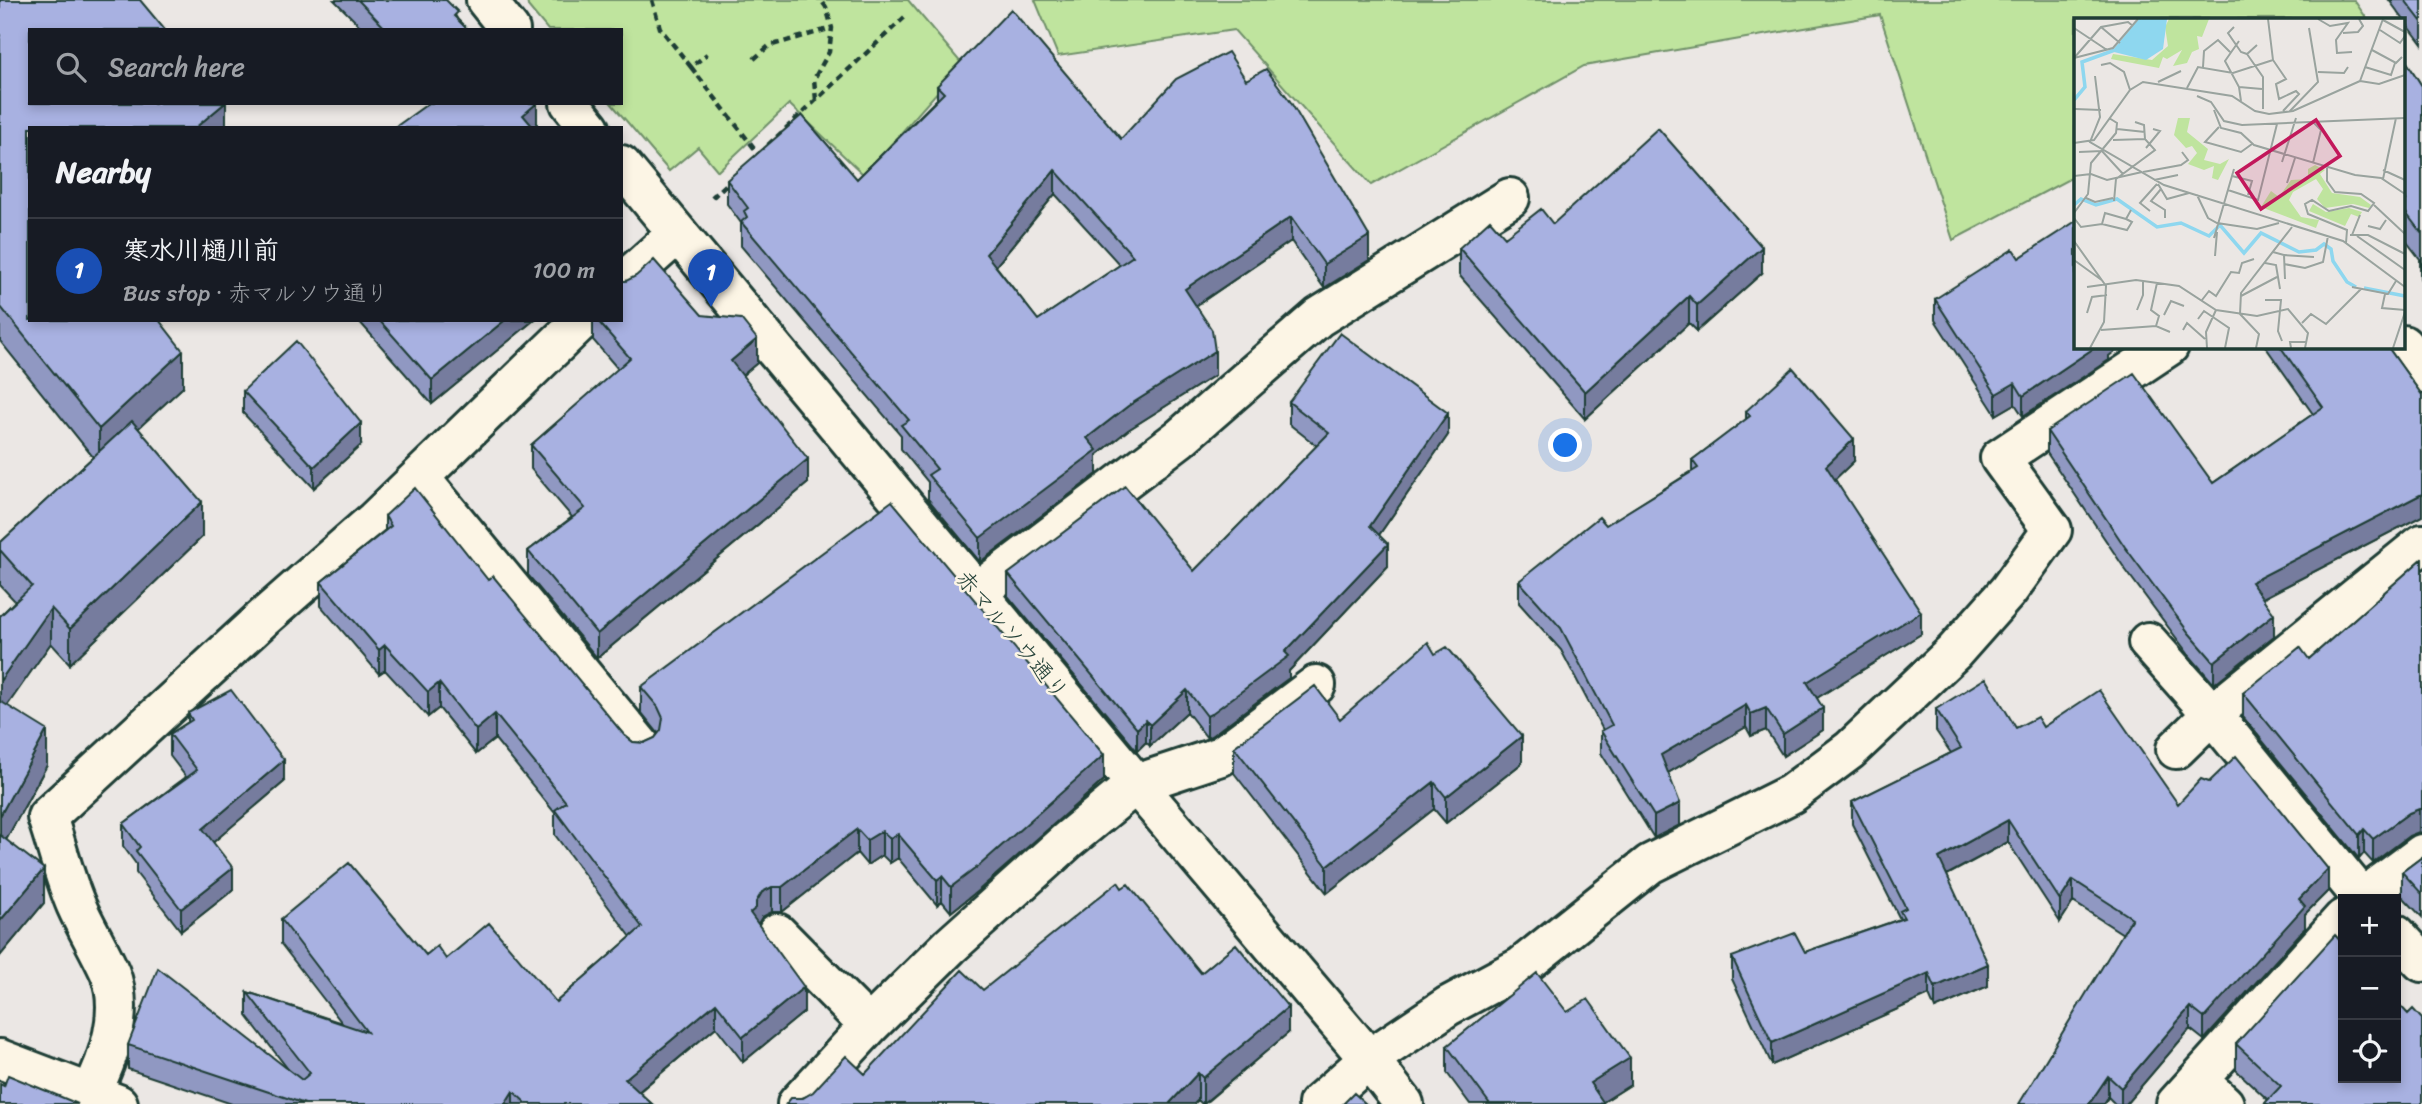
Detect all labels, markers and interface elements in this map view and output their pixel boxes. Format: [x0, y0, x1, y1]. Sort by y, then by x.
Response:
inset map [2074, 18, 2404, 348]
search box [28, 28, 623, 105]
text: Search here [108, 44, 245, 90]
icon: search [52, 48, 90, 86]
text: Nearby [56, 145, 151, 199]
text: 寒水川樋川前 [123, 227, 279, 273]
pin: 1 [688, 249, 734, 307]
text: 1 [74, 250, 84, 291]
text: 100 m [532, 250, 595, 291]
text: Bus stop · 赤マルソウ通り [123, 273, 389, 314]
your location [1548, 428, 1582, 462]
street label: 赤マルソウ通り [945, 560, 1079, 710]
map controls [2338, 894, 2401, 1083]
button: + [2338, 894, 2401, 957]
button: − [2338, 957, 2401, 1020]
button: locate [2338, 1020, 2401, 1083]

